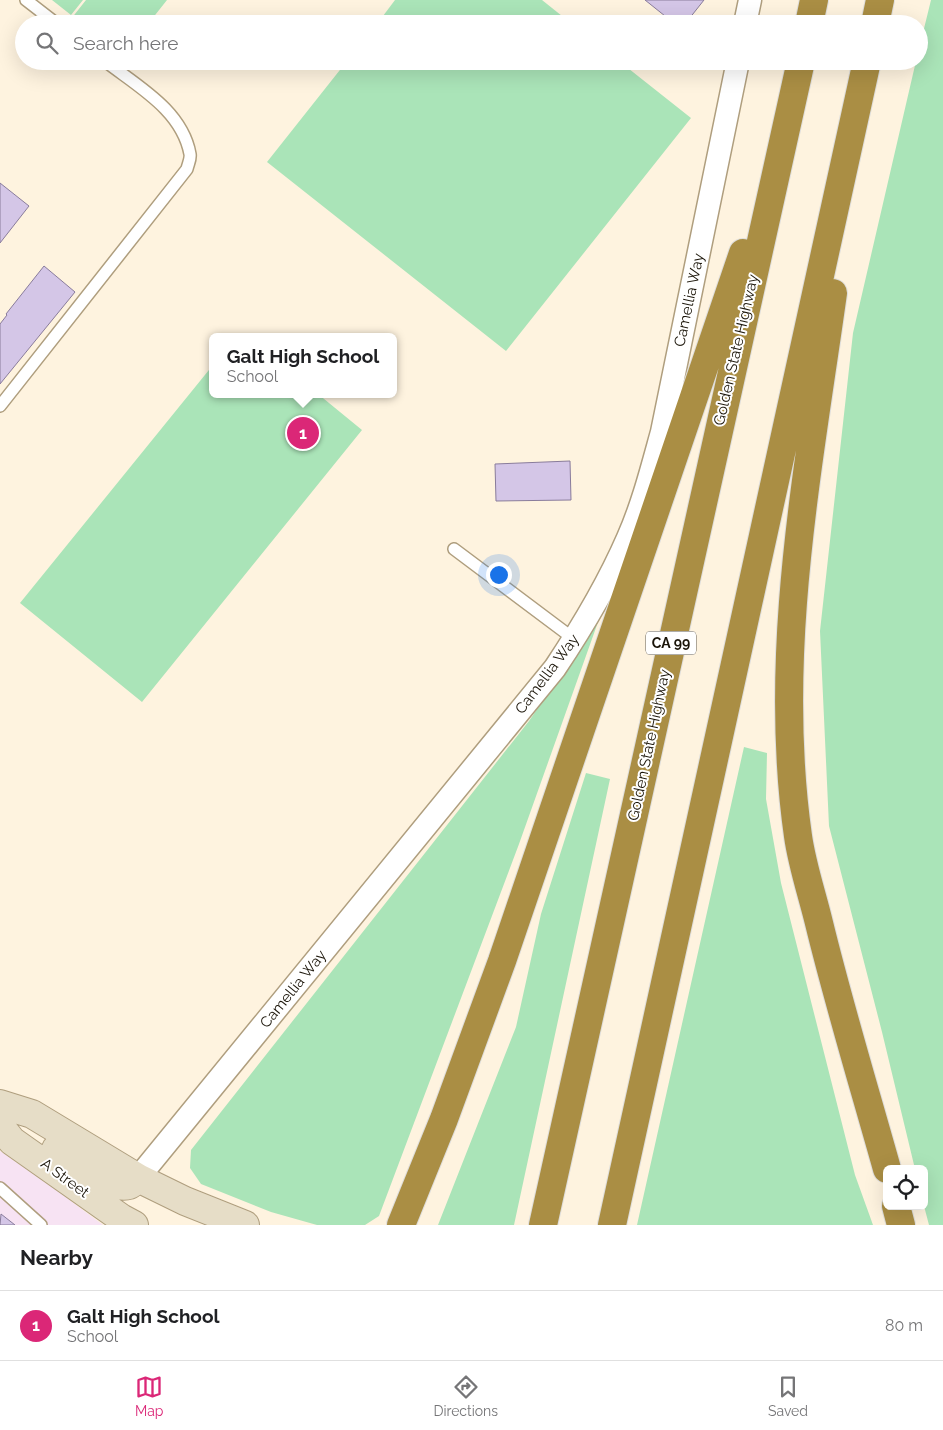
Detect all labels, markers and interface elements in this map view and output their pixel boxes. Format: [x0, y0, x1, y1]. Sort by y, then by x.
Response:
search box [15, 15, 928, 70]
icon: search [33, 29, 61, 57]
text: Search here [73, 32, 179, 54]
street label: Camellia Way [670, 252, 708, 348]
street label: Golden State Highway [710, 273, 762, 427]
popup [209, 333, 397, 398]
text: Galt High School [227, 345, 379, 367]
text: School [227, 367, 278, 386]
pin: 1 [287, 414, 319, 452]
your location [486, 562, 512, 588]
street label: Camellia Way [511, 631, 583, 717]
road number: CA 99 [646, 632, 696, 654]
street label: Golden State Highway [624, 668, 674, 822]
street label: Camellia Way [256, 946, 330, 1032]
street label: A Street [37, 1155, 93, 1201]
map controls [883, 1165, 928, 1210]
button: locate [883, 1165, 928, 1210]
text: Nearby [20, 1245, 93, 1270]
text: Galt High School [67, 1305, 219, 1327]
text: 1 [32, 1316, 40, 1335]
text: 80 m [885, 1316, 923, 1335]
text: School [67, 1327, 118, 1346]
tab: Map [135, 1373, 163, 1419]
tab: Directions [433, 1373, 498, 1419]
tab: Saved [768, 1373, 808, 1419]

